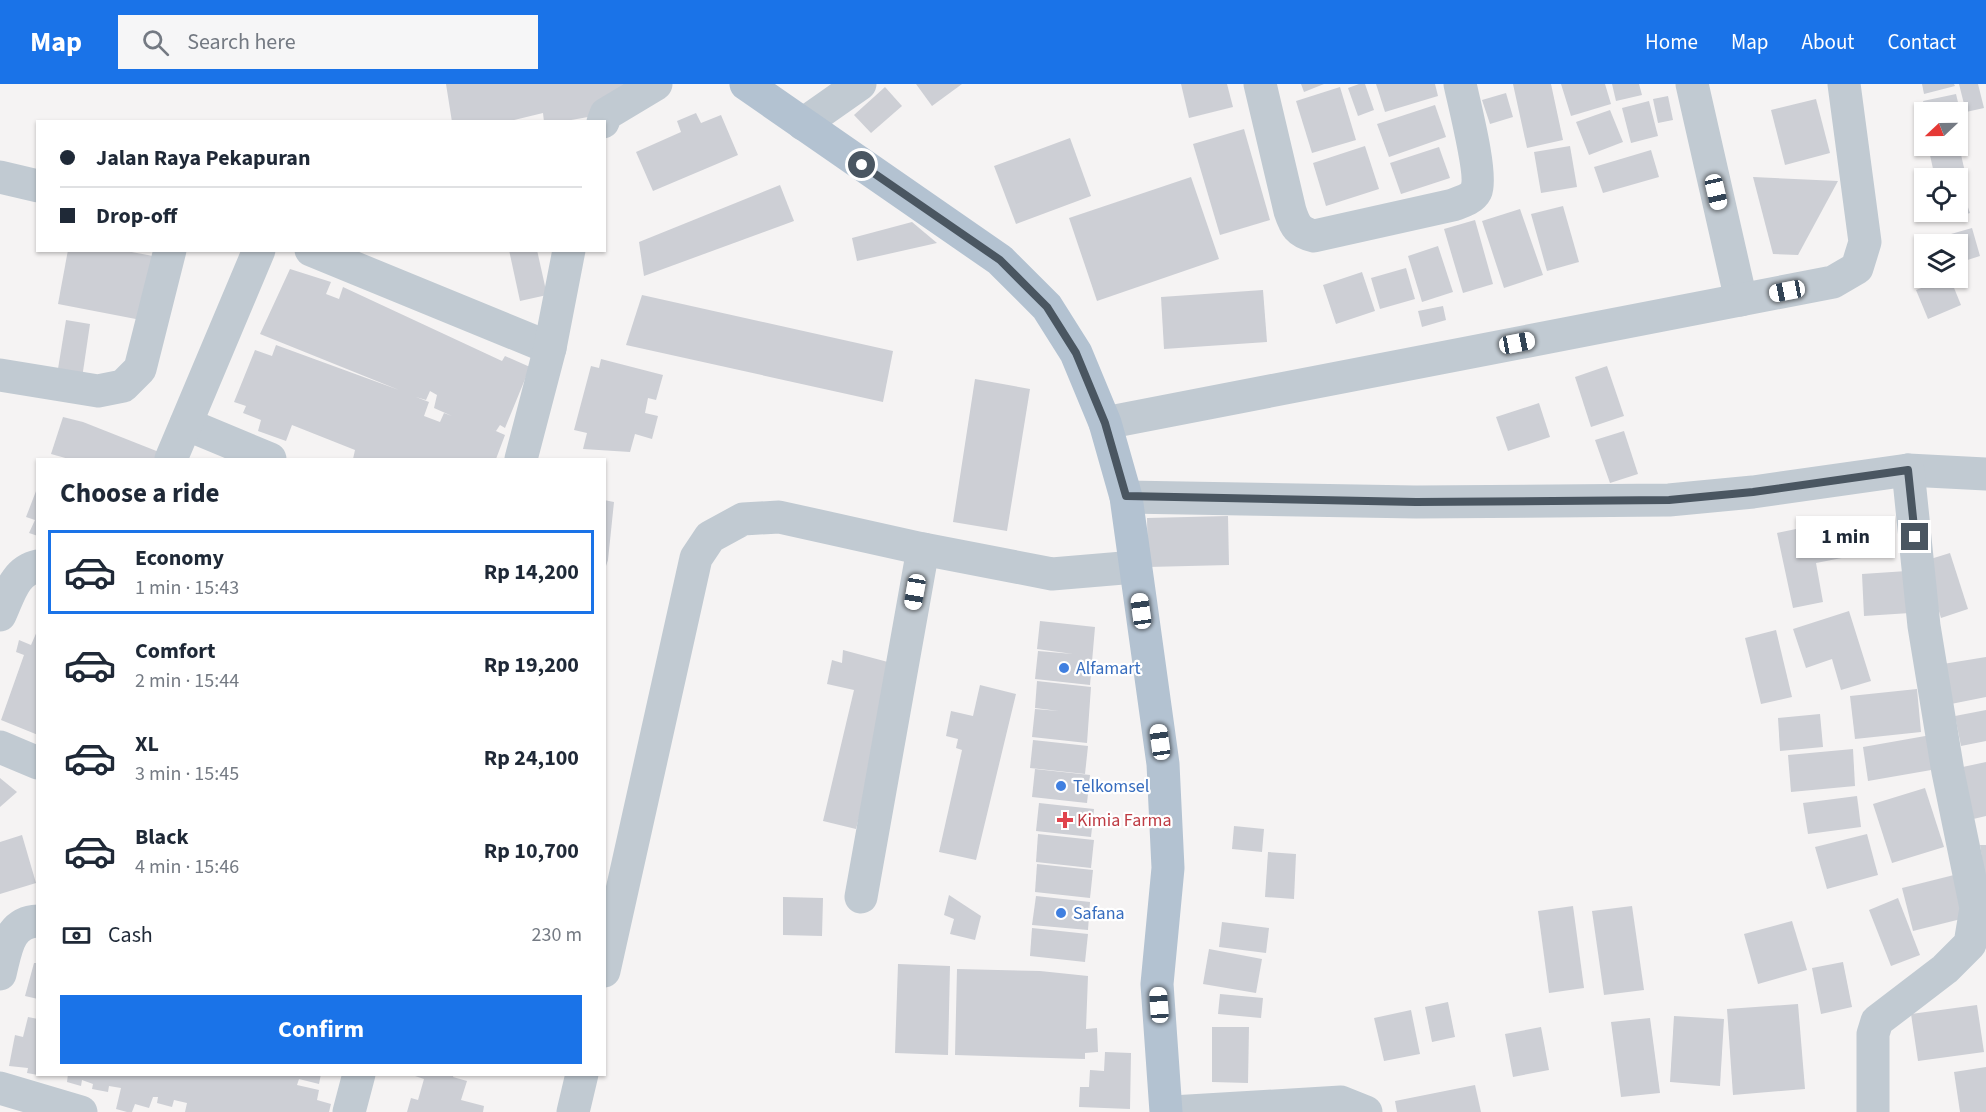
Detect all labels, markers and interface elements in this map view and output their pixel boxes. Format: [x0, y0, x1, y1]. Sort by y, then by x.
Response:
search box [118, 15, 538, 69]
text: Map [30, 22, 82, 62]
icon: search [139, 26, 172, 59]
text: Search here [187, 26, 296, 58]
text: Home [1645, 27, 1698, 57]
text: Map [1731, 27, 1769, 57]
text: About [1802, 27, 1854, 57]
text: Contact [1887, 27, 1956, 57]
north arrow [1914, 102, 1968, 156]
map controls [1914, 102, 1968, 288]
text: Jalan Raya Pekapuran [96, 142, 310, 174]
route start [848, 151, 875, 178]
button: locate [1914, 168, 1968, 222]
car [1703, 172, 1729, 212]
text: Drop-off [96, 200, 177, 232]
button: layers [1914, 234, 1968, 288]
car [1768, 279, 1806, 303]
car [1498, 331, 1536, 355]
text: Choose a ride [60, 474, 220, 513]
callout: 1 min [1795, 516, 1894, 558]
text: 1 min [1821, 523, 1870, 551]
route end [1901, 523, 1928, 550]
text: Economy [135, 542, 224, 574]
icon: car [63, 545, 117, 599]
text: Rp 14,200 [484, 556, 579, 588]
car [903, 573, 927, 611]
text: 1 min · 15:43 [135, 574, 239, 602]
car [1130, 592, 1152, 630]
text: Comfort [135, 635, 216, 667]
icon: car [63, 638, 117, 692]
text: Rp 19,200 [484, 649, 579, 681]
place label: Alfamart [1076, 656, 1141, 681]
marker: Alfamart [1057, 661, 1071, 675]
text: 2 min · 15:44 [135, 667, 239, 695]
car [1149, 723, 1171, 761]
text: XL [135, 728, 159, 760]
icon: car [63, 731, 117, 785]
text: Rp 24,100 [484, 742, 579, 774]
text: 3 min · 15:45 [135, 760, 239, 788]
place label: Telkomsel [1073, 774, 1149, 799]
marker: Telkomsel [1054, 779, 1068, 793]
place label: Kimia Farma [1077, 808, 1171, 833]
marker: Kimia Farma [1058, 813, 1072, 827]
text: Black [135, 821, 189, 853]
icon: car [63, 824, 117, 878]
text: Rp 10,700 [484, 835, 579, 867]
text: 4 min · 15:46 [135, 853, 239, 881]
place label: Safana [1073, 901, 1125, 926]
marker: Safana [1054, 906, 1068, 920]
icon: cash [60, 919, 93, 952]
text: Cash [108, 919, 153, 951]
text: 230 m [532, 921, 582, 949]
car [1149, 986, 1169, 1024]
button: Confirm [60, 995, 582, 1064]

